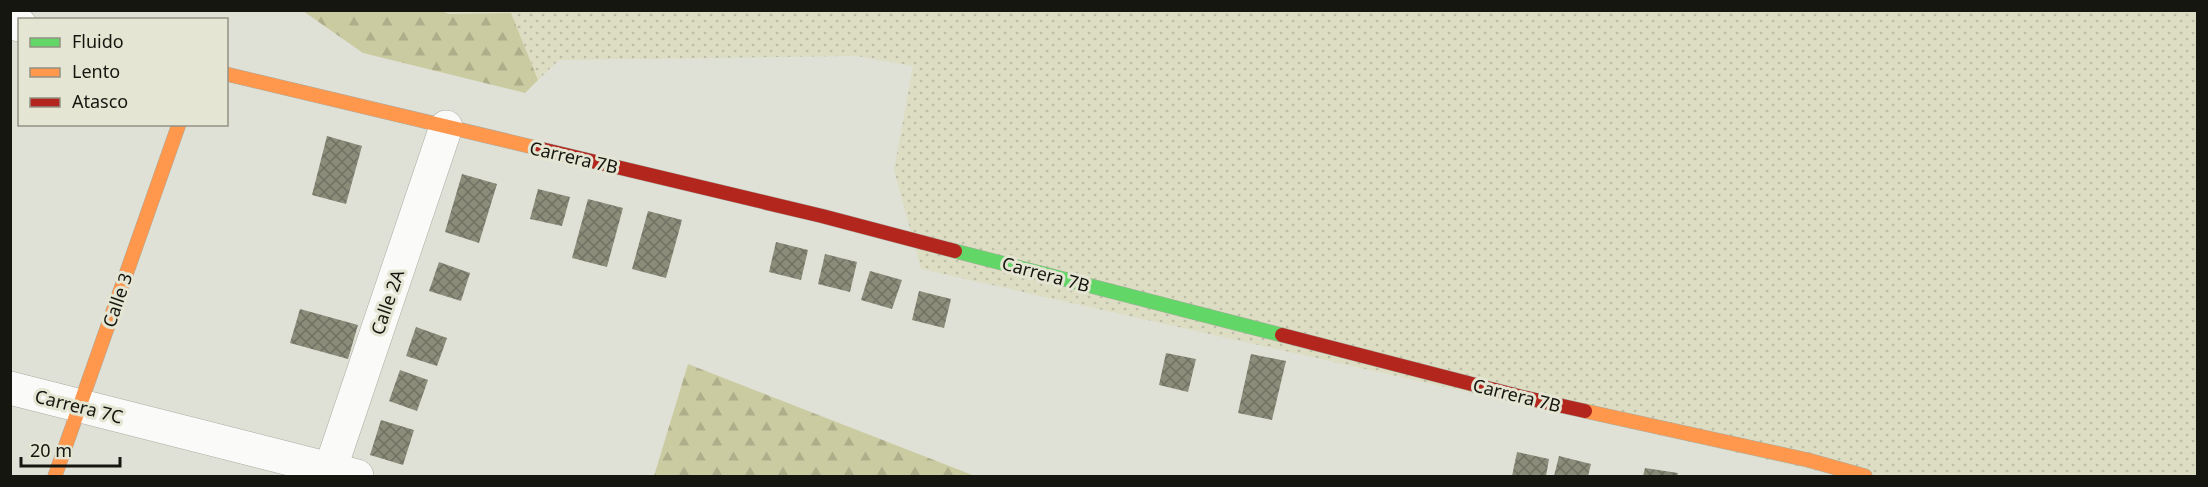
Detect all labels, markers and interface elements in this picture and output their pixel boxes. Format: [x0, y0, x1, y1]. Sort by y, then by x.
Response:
legend [18, 18, 228, 126]
text: Fluido [72, 29, 124, 53]
text: Lento [72, 59, 120, 83]
text: Atasco [72, 89, 128, 113]
street label: Carrera 7B [527, 135, 621, 179]
street label: Carrera 7B [999, 251, 1093, 297]
street label: Calle 2A [365, 266, 409, 338]
street label: Calle 3 [97, 270, 137, 330]
street label: Carrera 7B [1470, 372, 1564, 418]
street label: Carrera 7C [33, 384, 125, 428]
scale bar [21, 430, 120, 468]
text: 20 m [30, 438, 72, 462]

